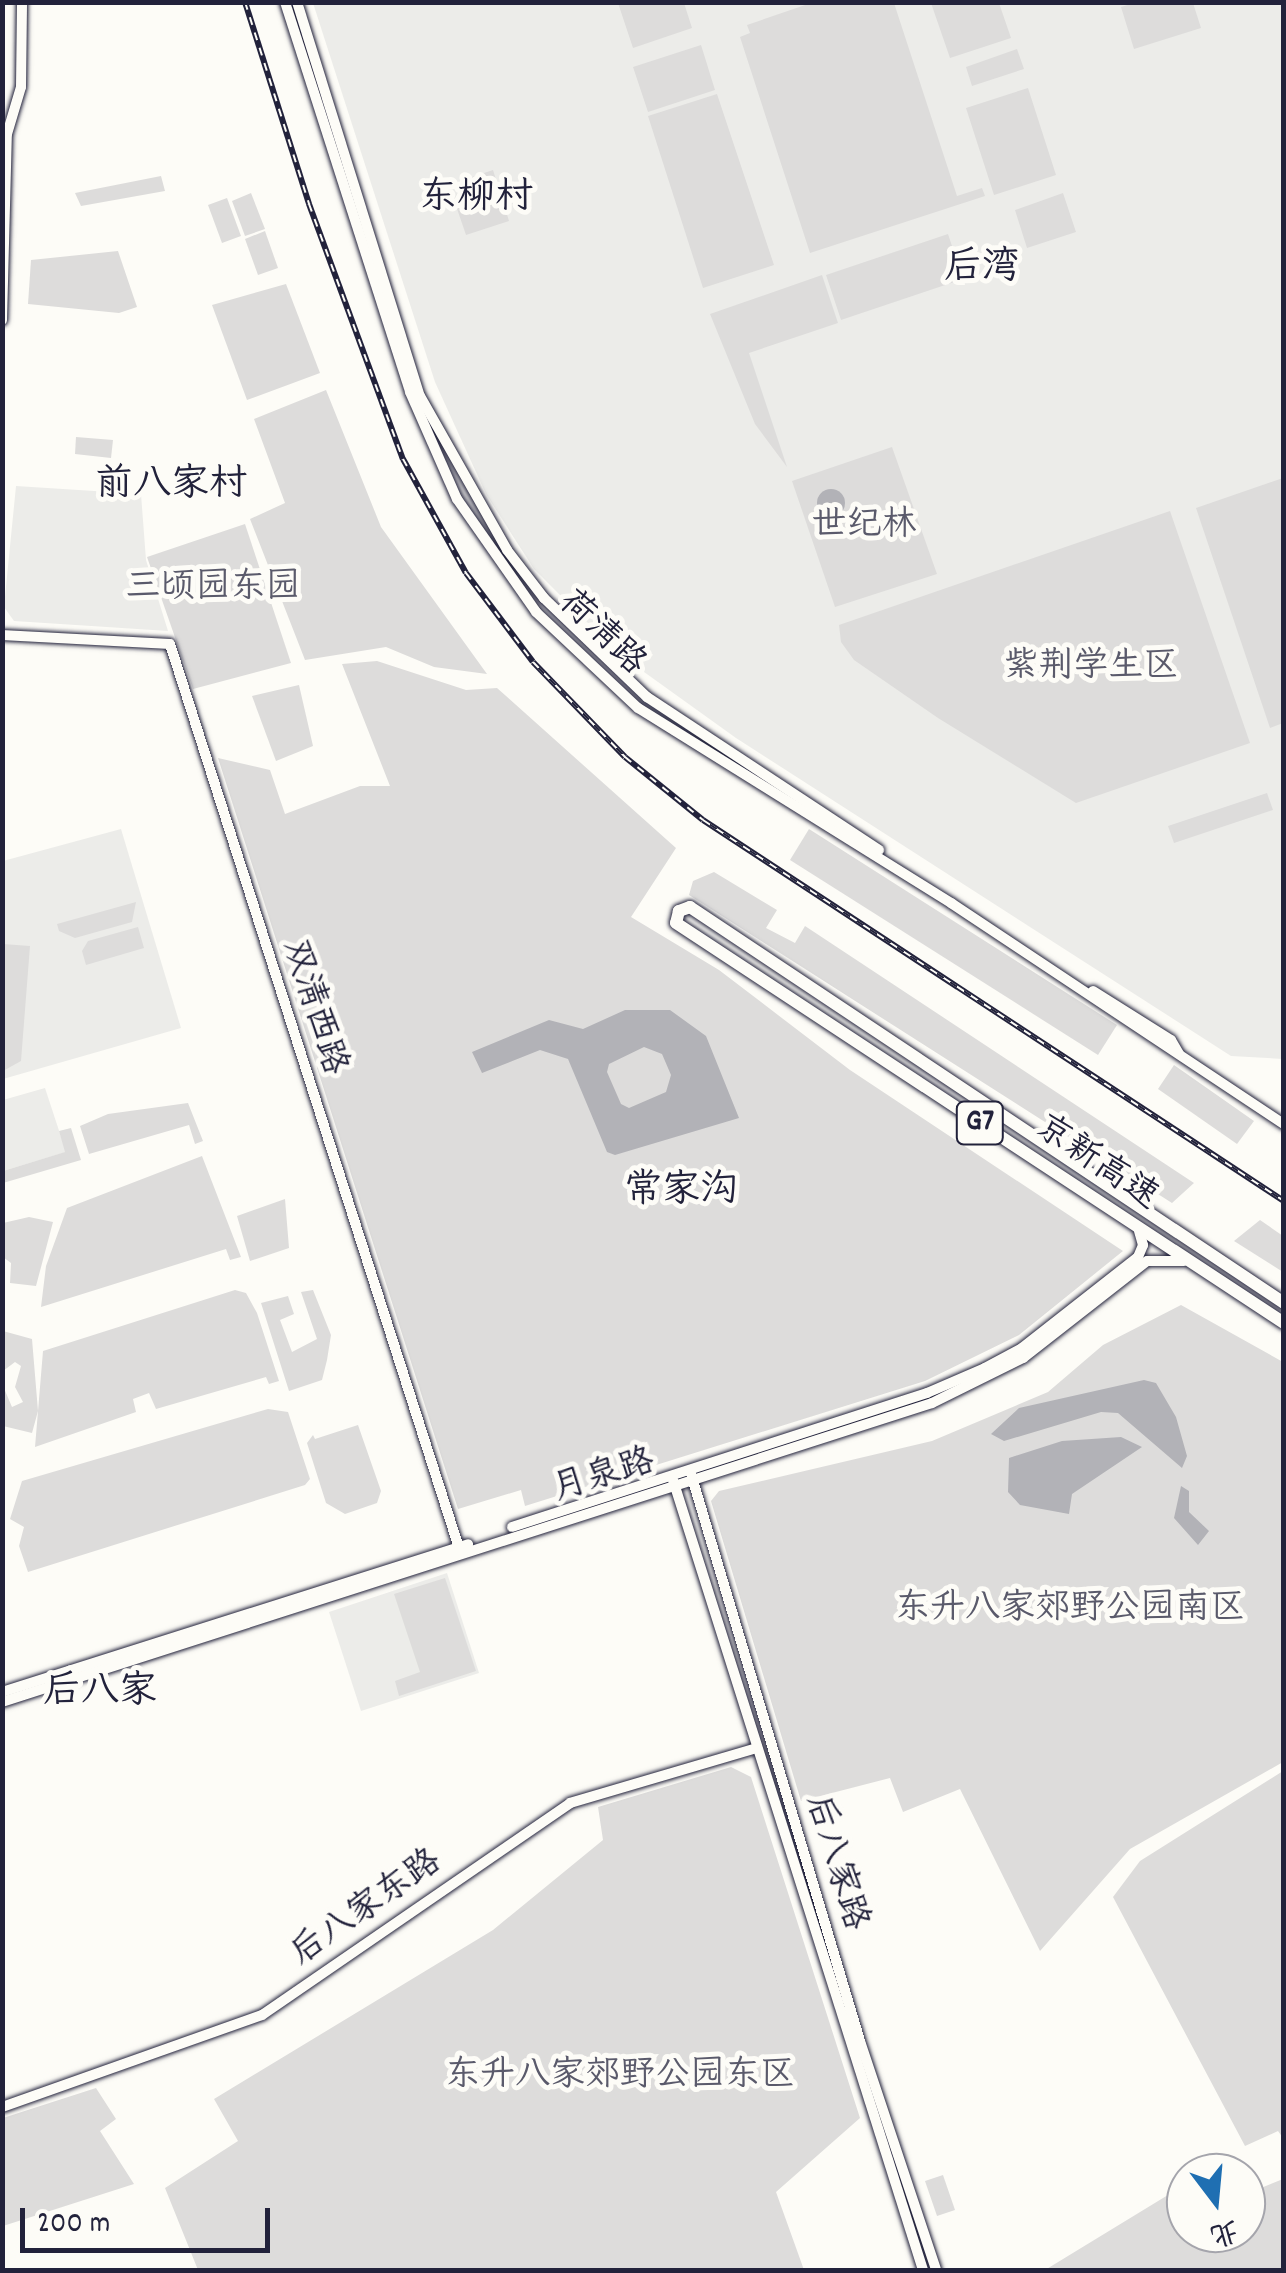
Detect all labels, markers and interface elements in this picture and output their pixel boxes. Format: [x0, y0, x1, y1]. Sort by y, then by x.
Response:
district label: 东柳村 [419, 177, 533, 223]
district label: 后湾 [944, 247, 1020, 293]
district label: 前八家村 [95, 464, 247, 510]
park label: 世纪林 [812, 506, 916, 548]
park label: 三顷园东园 [126, 568, 300, 610]
street label: 荷清路 [549, 582, 653, 686]
park label: 紫荆学生区 [1004, 647, 1178, 689]
street label: 双清西路 [271, 935, 355, 1081]
road number: G7 [955, 1096, 1005, 1150]
street label: 京新高速 [1026, 1107, 1166, 1221]
district label: 常家沟 [624, 1170, 738, 1216]
street label: 月泉路 [548, 1442, 660, 1512]
park label: 东升八家郊野公园南区 [895, 1589, 1245, 1631]
district label: 后八家 [43, 1671, 157, 1717]
street label: 后八家路 [794, 1790, 876, 1936]
street label: 后八家东路 [283, 1842, 451, 1976]
park label: 东升八家郊野公园东区 [445, 2056, 795, 2098]
north arrow [1166, 2153, 1266, 2253]
scale bar [25, 2188, 275, 2250]
text: 200 m [37, 2204, 110, 2247]
text: 北 [1205, 2207, 1243, 2253]

